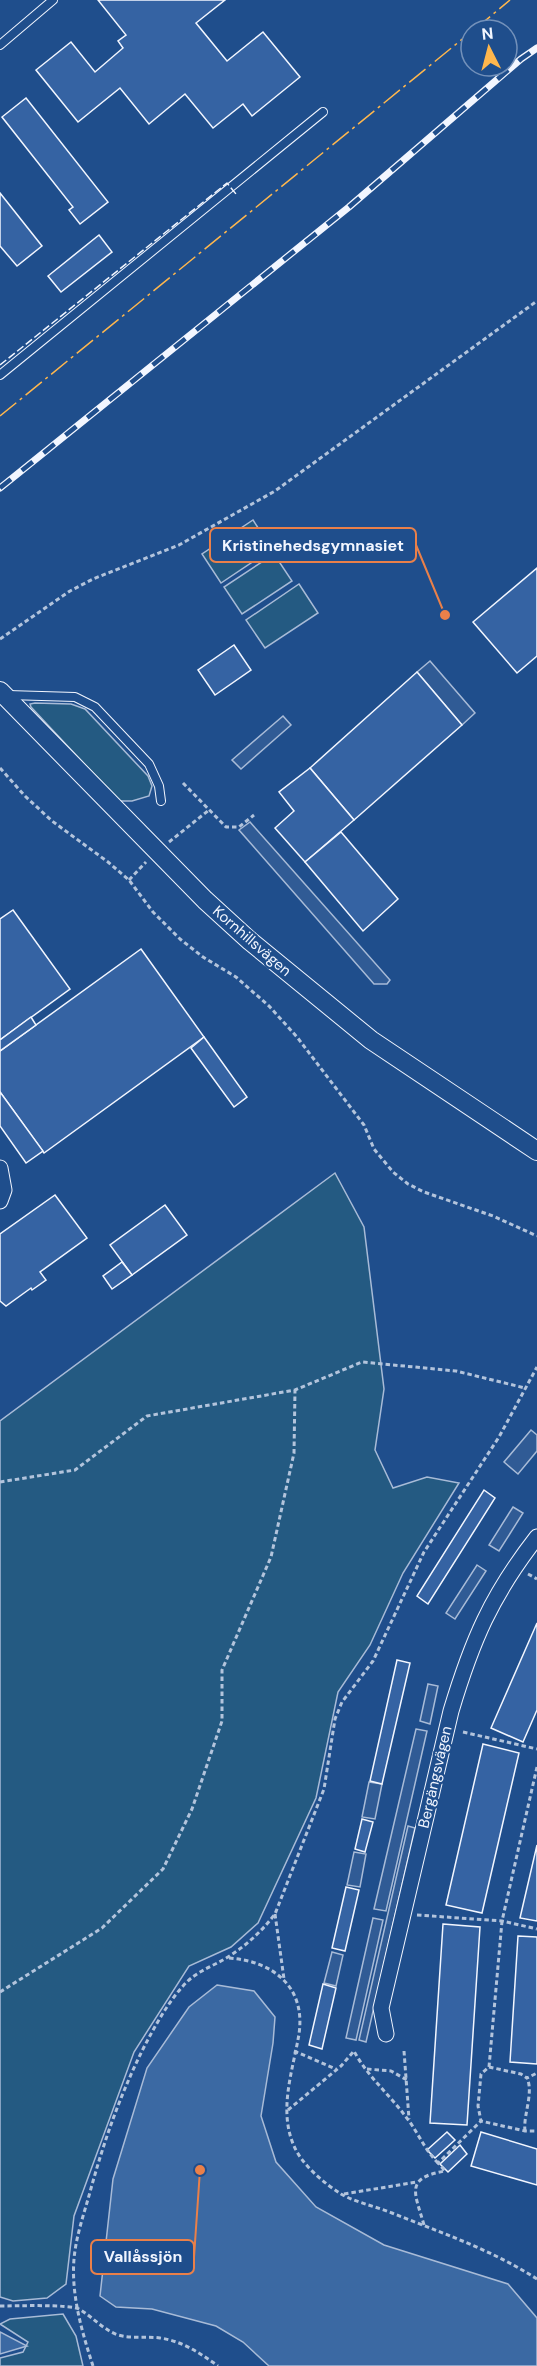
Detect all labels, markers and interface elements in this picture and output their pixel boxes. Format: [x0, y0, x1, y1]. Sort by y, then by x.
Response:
north arrow [459, 18, 519, 78]
text: N [481, 23, 494, 45]
callout: Kristinehedsgymnasiet [210, 528, 416, 562]
text: Kristinehedsgymnasiet [222, 535, 404, 556]
street label: Kornhillsvägen [208, 901, 296, 981]
street label: Bergängsvägen [414, 1724, 456, 1830]
callout: Vallåssjön [91, 2240, 194, 2274]
text: Vallåssjön [104, 2246, 182, 2267]

